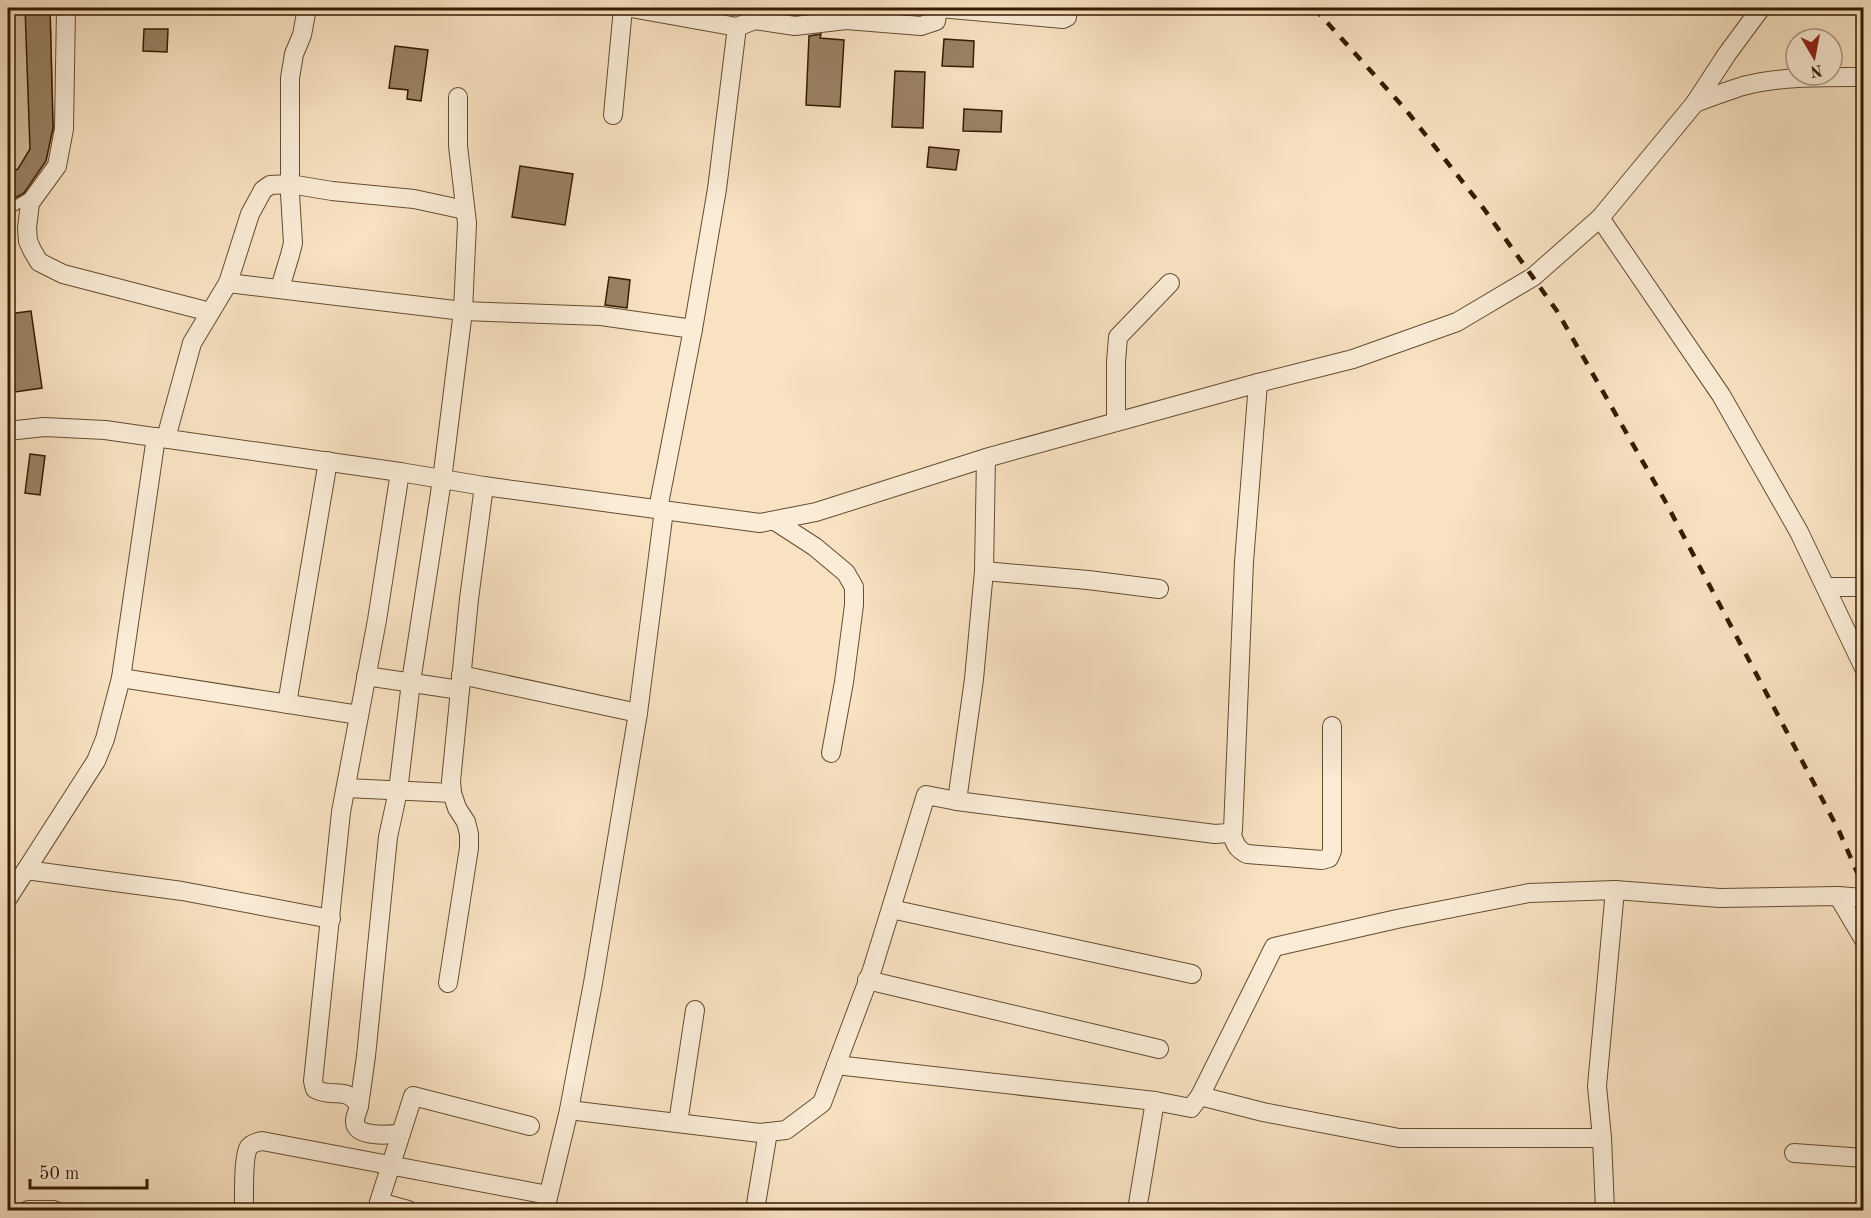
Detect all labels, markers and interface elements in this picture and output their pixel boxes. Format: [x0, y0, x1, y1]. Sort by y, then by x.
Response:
north arrow [1784, 27, 1844, 87]
text: N [1808, 61, 1824, 79]
scale bar [30, 1152, 147, 1190]
text: 50 m [39, 1165, 79, 1183]

